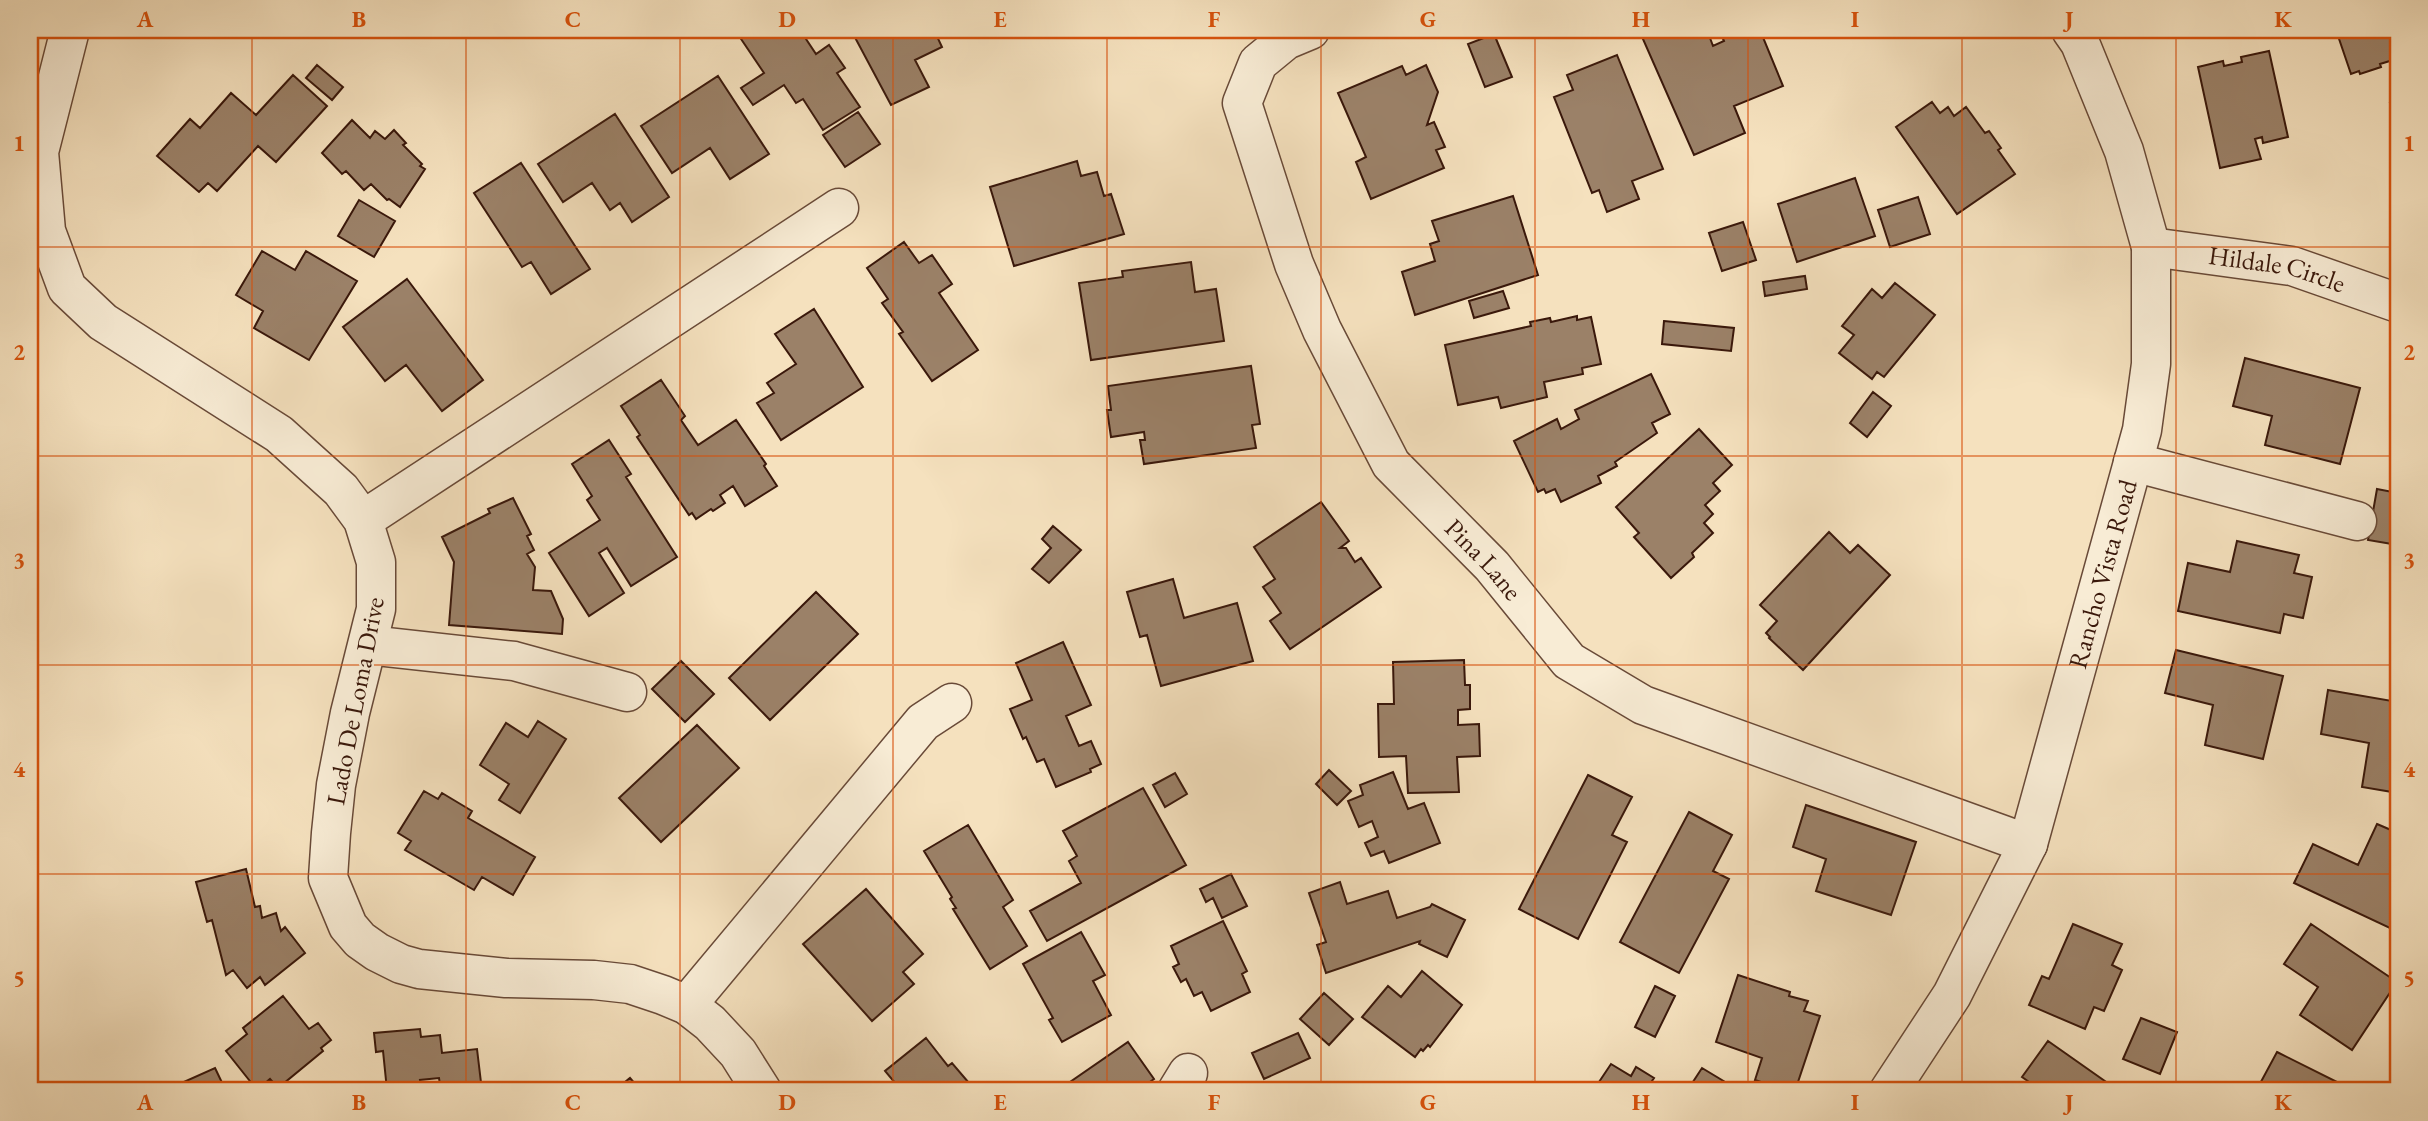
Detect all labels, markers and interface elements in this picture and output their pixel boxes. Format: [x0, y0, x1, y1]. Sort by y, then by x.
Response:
text: A [136, 4, 154, 34]
text: B [352, 4, 366, 34]
text: C [565, 4, 581, 34]
text: D [778, 4, 796, 34]
text: E [993, 4, 1007, 34]
text: F [1208, 4, 1221, 34]
text: G [1420, 4, 1436, 34]
text: H [1632, 4, 1650, 34]
text: I [1851, 4, 1859, 34]
text: J [2063, 4, 2074, 34]
text: K [2274, 4, 2292, 34]
text: 1 [13, 128, 25, 158]
text: 1 [2403, 128, 2415, 158]
street label: Hildale Circle [2207, 238, 2350, 300]
text: 2 [13, 337, 25, 367]
text: 2 [2403, 337, 2415, 367]
street label: Rancho Vista Road [2060, 475, 2145, 672]
street label: Pina Lane [1438, 511, 1530, 607]
text: 3 [13, 545, 25, 575]
text: 3 [2403, 545, 2415, 575]
street label: Lado De Loma Drive [318, 594, 392, 808]
text: 4 [13, 754, 26, 784]
text: 4 [2403, 754, 2416, 784]
text: 5 [13, 963, 25, 993]
text: 5 [2403, 963, 2415, 993]
text: A [136, 1087, 154, 1117]
text: B [352, 1087, 366, 1117]
text: C [565, 1087, 581, 1117]
text: D [778, 1087, 796, 1117]
text: E [993, 1087, 1007, 1117]
text: F [1208, 1087, 1221, 1117]
text: G [1420, 1087, 1436, 1117]
text: H [1632, 1087, 1650, 1117]
text: I [1851, 1087, 1859, 1117]
text: J [2063, 1087, 2074, 1117]
text: K [2274, 1087, 2292, 1117]

